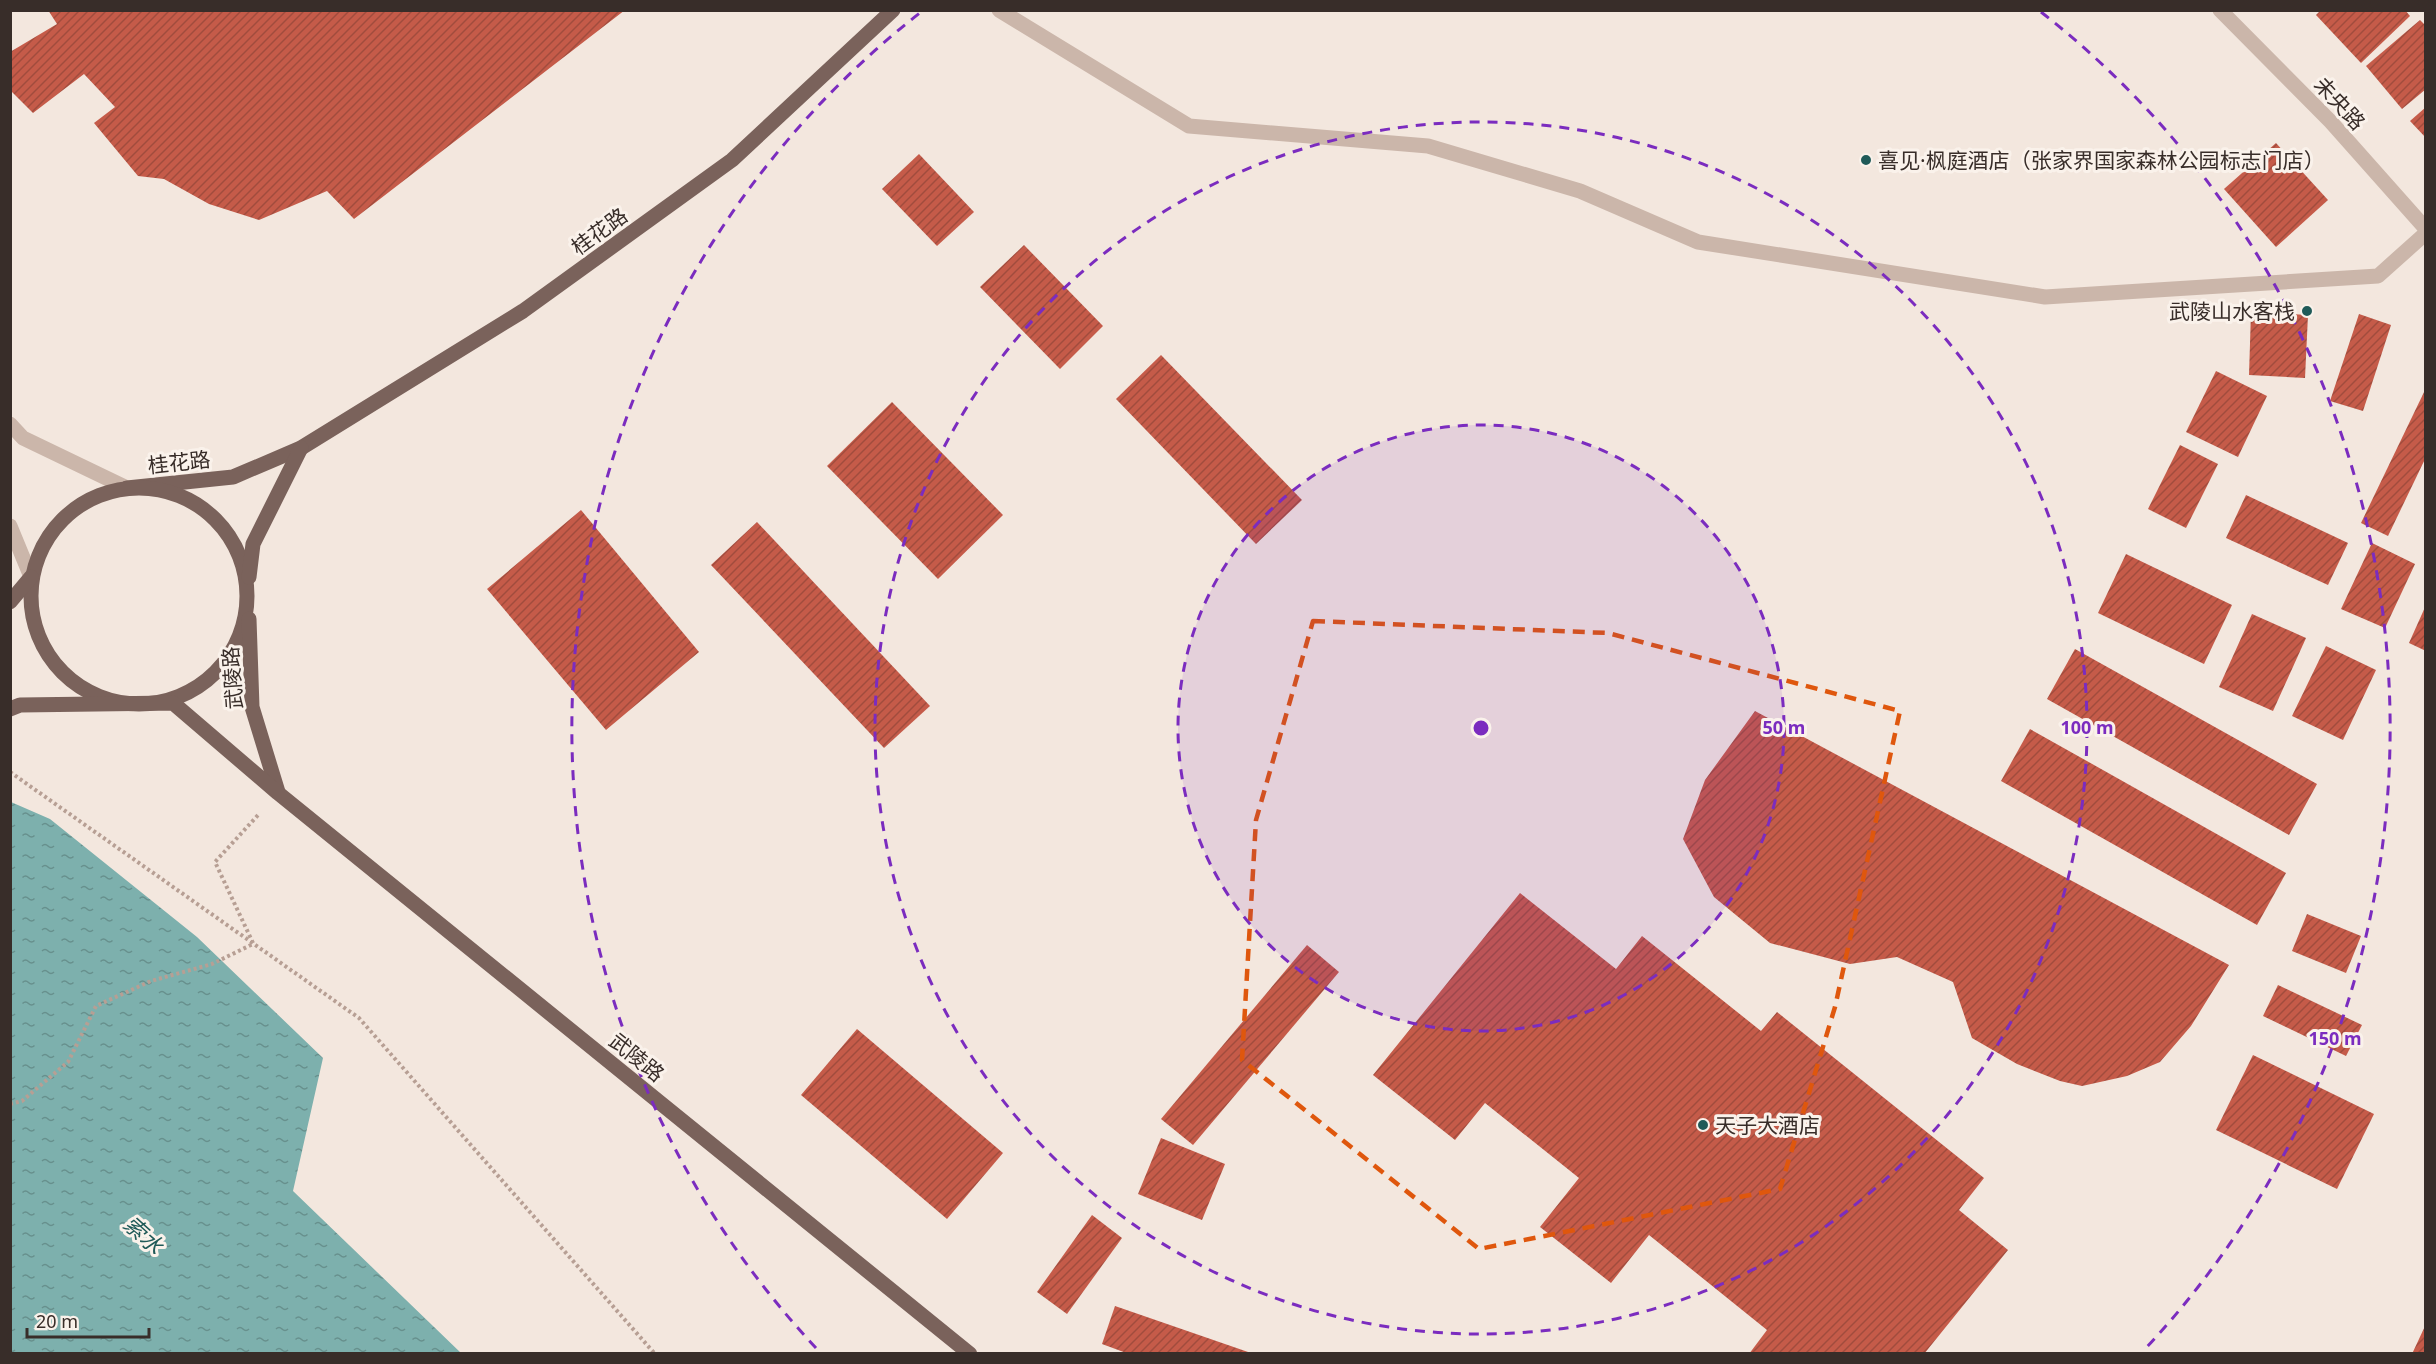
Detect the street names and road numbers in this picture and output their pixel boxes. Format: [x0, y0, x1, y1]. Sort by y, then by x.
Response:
street label: 未央路 [2308, 70, 2372, 136]
street label: 桂花路 [565, 201, 633, 261]
street label: 桂花路 [146, 445, 212, 479]
street label: 武陵路 [216, 646, 248, 710]
street label: 武陵路 [604, 1026, 670, 1088]

